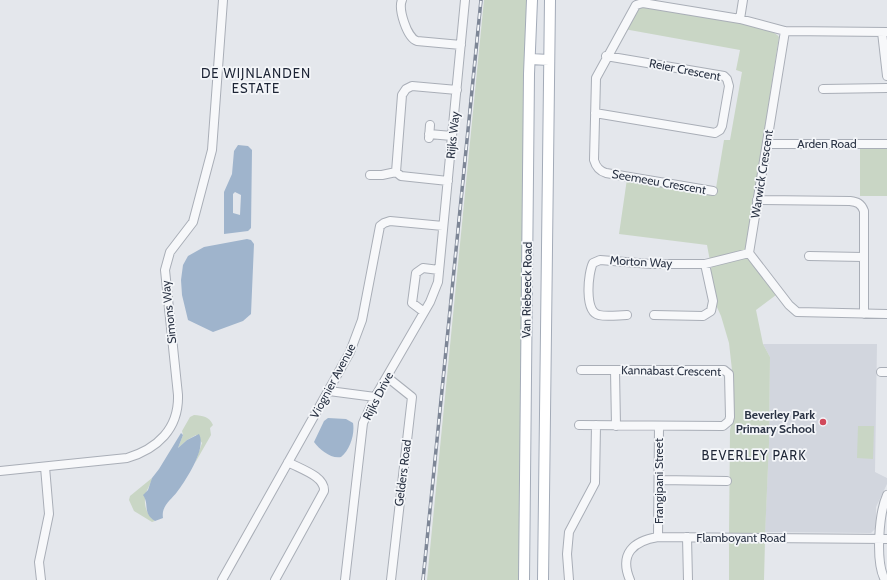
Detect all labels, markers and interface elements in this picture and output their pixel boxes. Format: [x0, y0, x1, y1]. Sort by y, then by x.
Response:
street label: Reier Crescent [648, 55, 722, 84]
district label: DE WIJNLANDEN ESTATE [201, 65, 311, 96]
street label: Rijks Way [443, 110, 462, 159]
street label: Warwick Crescent [747, 129, 776, 219]
street label: Arden Road [797, 136, 857, 151]
street label: Seemeeu Crescent [611, 166, 707, 197]
street label: Van Riebeeck Road [518, 242, 535, 338]
street label: Morton Way [609, 252, 673, 271]
street label: Simons Way [158, 280, 179, 344]
street label: Viognier Avenue [306, 341, 359, 421]
street label: Kannabast Crescent [621, 362, 721, 379]
street label: Rijks Drive [359, 369, 396, 422]
place label: Beverley Park Primary School [736, 407, 815, 436]
marker: Beverley Park Primary School [818, 417, 828, 427]
street label: Frangipani Street [651, 438, 666, 524]
street label: Gelders Road [391, 439, 414, 507]
district label: BEVERLEY PARK [701, 447, 807, 463]
street label: Flamboyant Road [696, 530, 786, 545]

